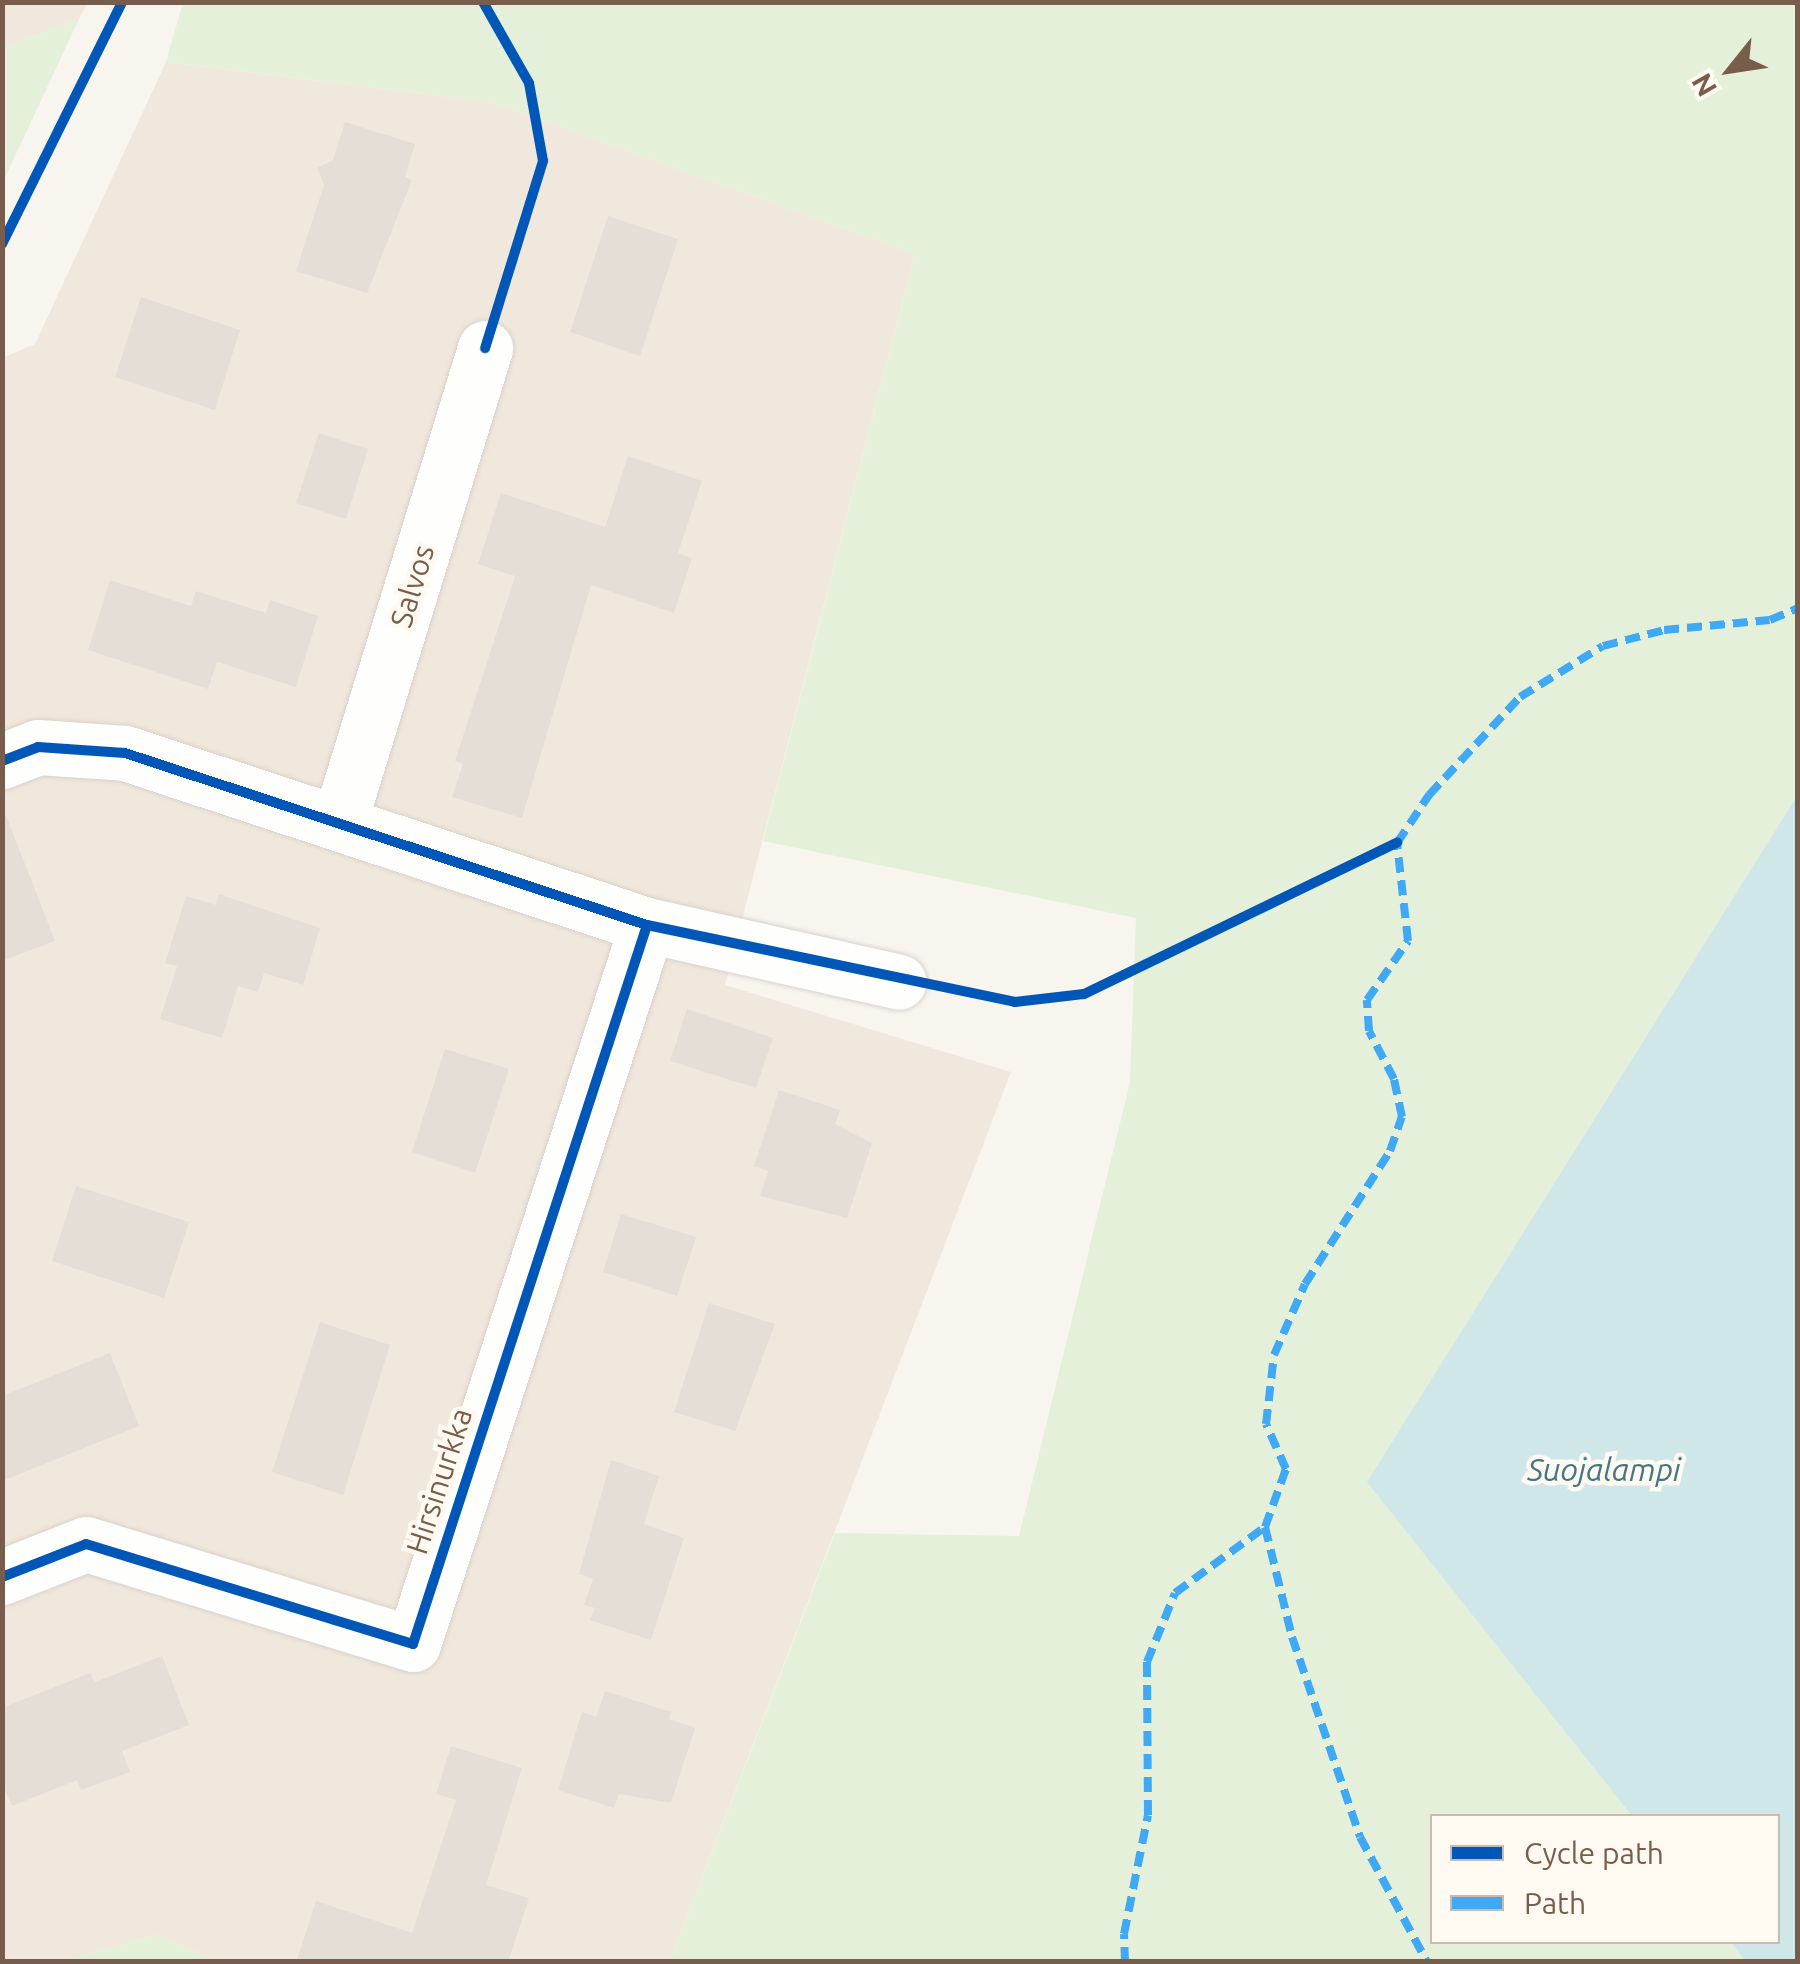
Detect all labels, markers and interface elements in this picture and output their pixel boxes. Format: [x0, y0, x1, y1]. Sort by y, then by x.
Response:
north arrow [1680, 20, 1780, 120]
text: N [1685, 68, 1722, 102]
street label: Salvos [382, 541, 442, 631]
street label: Hirsinurkka [399, 1404, 479, 1558]
water label: Suojalampi [1527, 1450, 1681, 1488]
legend [1430, 1814, 1780, 1944]
text: Cycle path [1524, 1836, 1664, 1870]
text: Path [1524, 1886, 1586, 1920]

